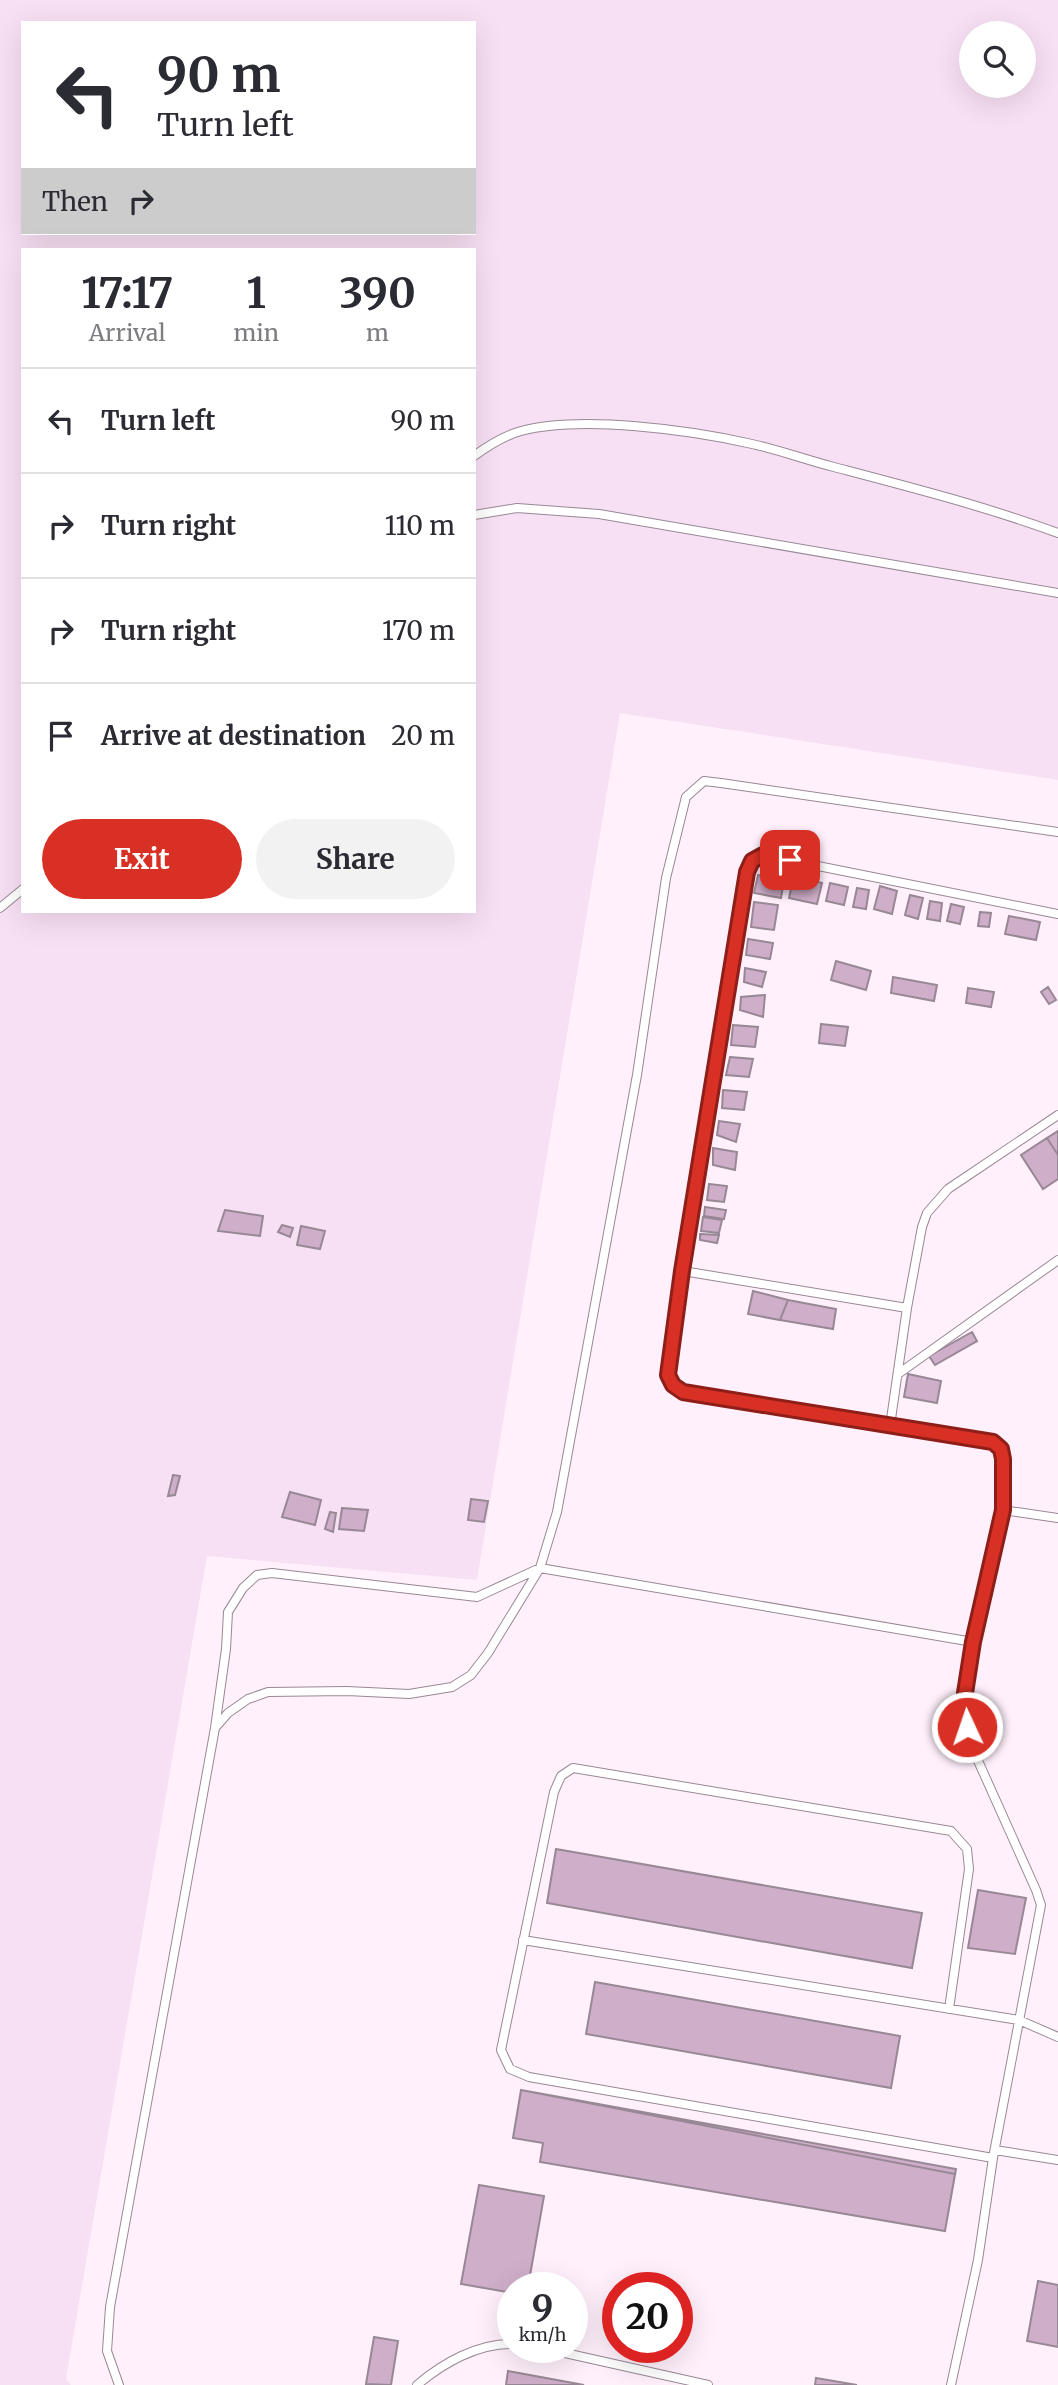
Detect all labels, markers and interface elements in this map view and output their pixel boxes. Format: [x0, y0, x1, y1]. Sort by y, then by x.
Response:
map controls [959, 21, 1036, 98]
button: search [959, 21, 1036, 98]
text: 90 m [157, 44, 281, 105]
icon: left [42, 49, 133, 140]
text: Turn left [157, 105, 294, 145]
icon: right [122, 182, 160, 220]
text: Then [42, 185, 108, 218]
text: 17:17 [81, 267, 173, 319]
text: 1 [246, 267, 266, 319]
text: 390 [339, 267, 416, 319]
text: Arrival [89, 318, 166, 347]
text: min [233, 318, 279, 347]
text: m [366, 318, 389, 347]
icon: left [42, 402, 80, 440]
text: Turn left [101, 404, 215, 437]
text: 90 m [391, 404, 455, 437]
icon: right [42, 507, 80, 545]
text: Turn right [101, 509, 236, 542]
text: 110 m [385, 509, 455, 542]
icon: right [42, 612, 80, 650]
text: Turn right [101, 614, 236, 647]
text: 170 m [382, 614, 455, 647]
icon: arrive [42, 717, 80, 755]
text: Arrive at destination [101, 719, 366, 752]
text: 20 m [391, 719, 455, 752]
button: Exit [42, 819, 242, 899]
button: Share [256, 819, 455, 899]
pin [760, 830, 820, 890]
icon: arrive [771, 841, 809, 879]
position arrow [930, 1690, 1004, 1764]
speed limit sign: 20 [602, 2272, 693, 2363]
text: 9 [532, 2286, 553, 2330]
text: km/h [519, 2323, 566, 2346]

